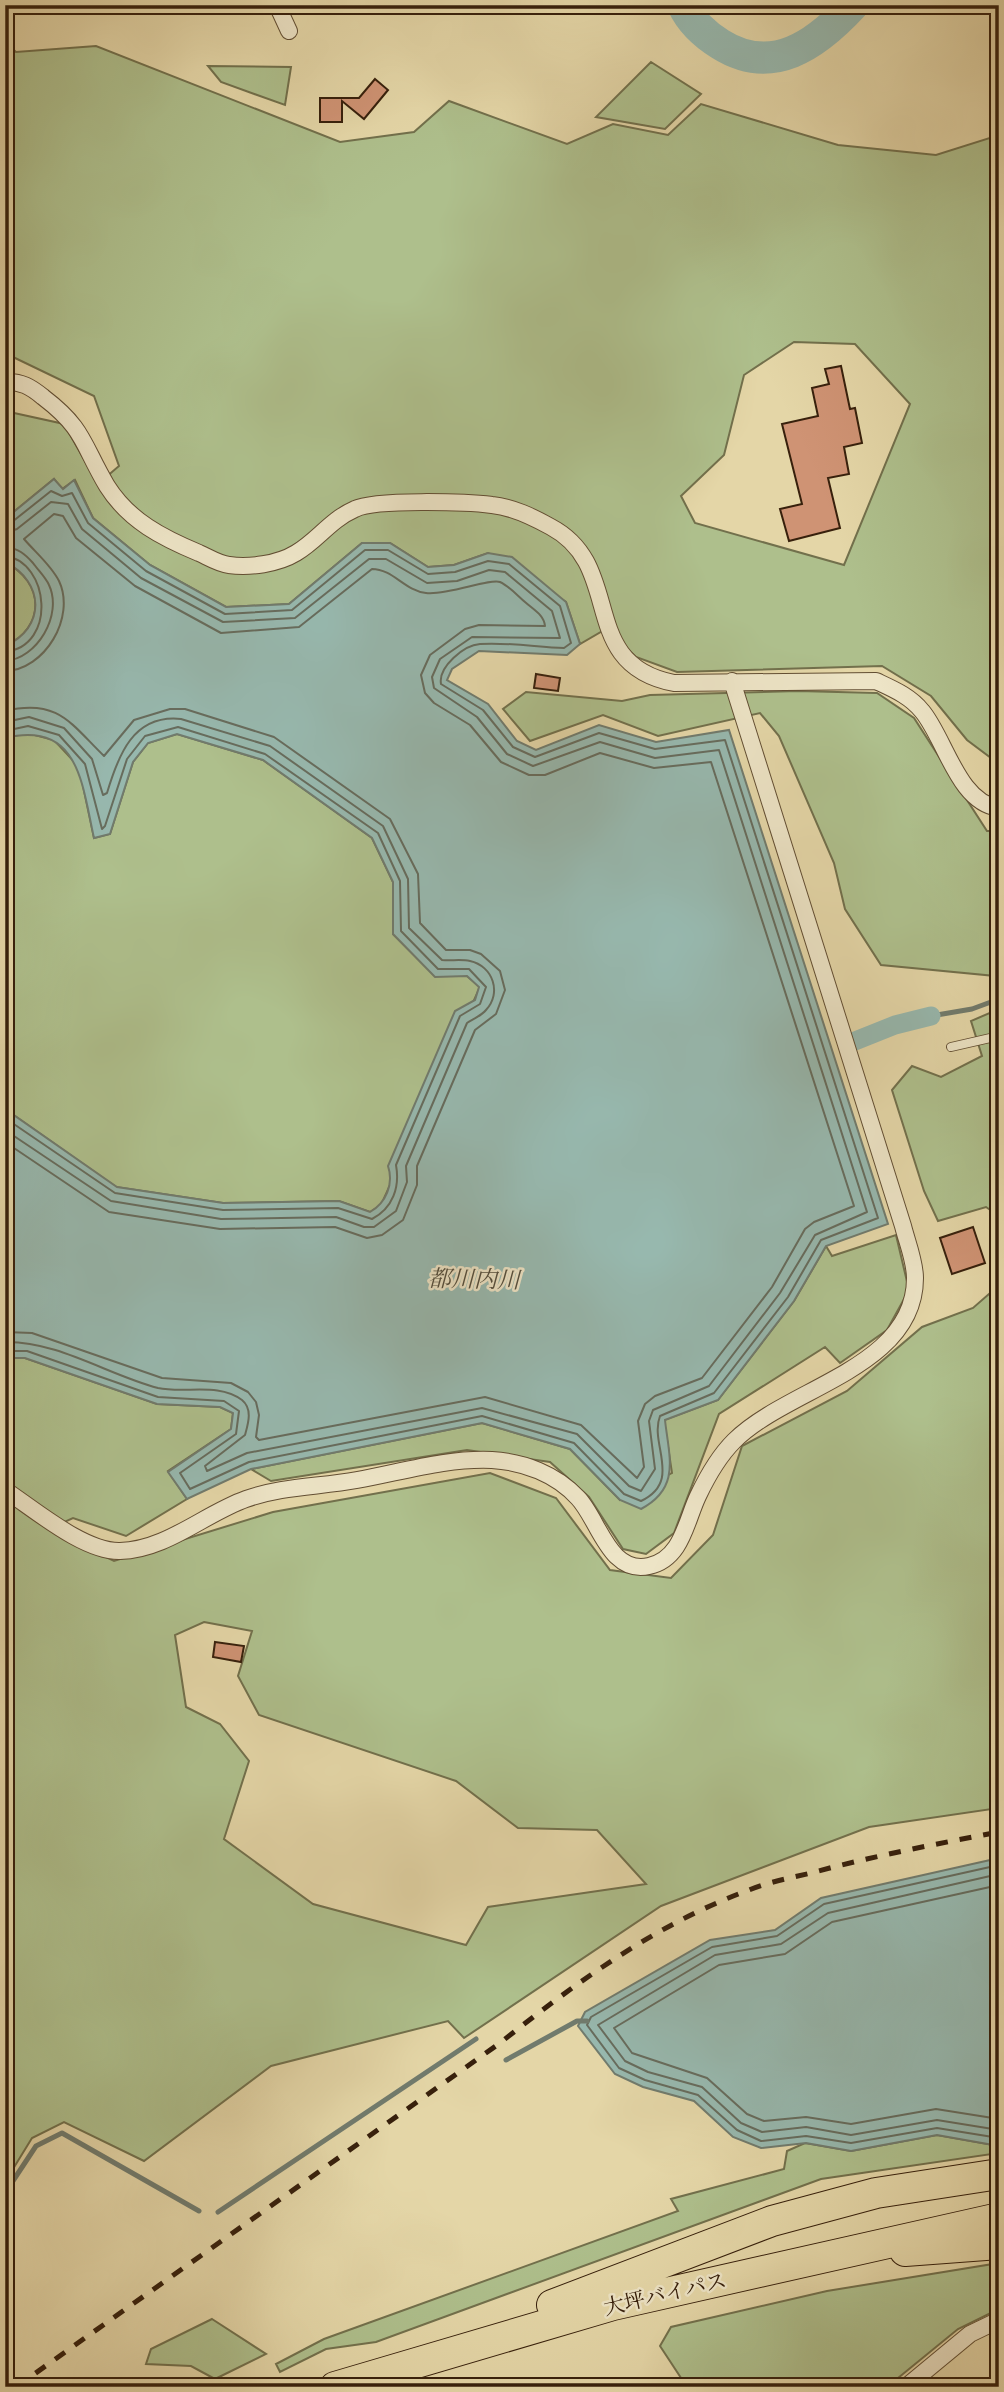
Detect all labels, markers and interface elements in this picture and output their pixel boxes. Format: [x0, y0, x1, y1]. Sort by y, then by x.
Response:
water label: 都川内川 [428, 1263, 523, 1296]
street label: 大坪バイパス [601, 2266, 730, 2323]

